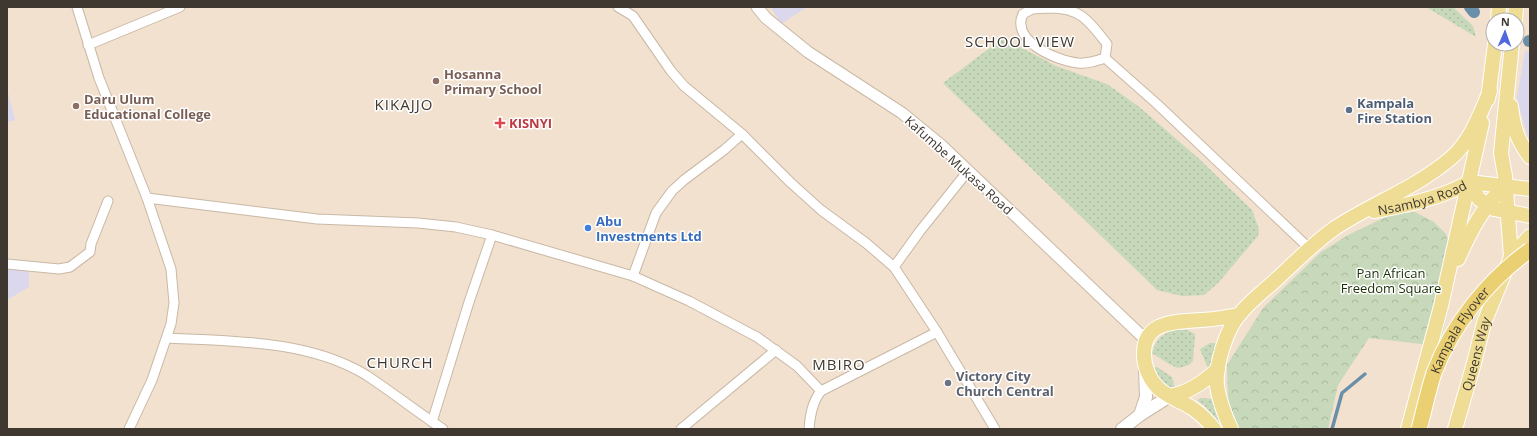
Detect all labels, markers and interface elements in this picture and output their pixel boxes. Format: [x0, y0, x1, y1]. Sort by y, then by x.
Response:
north arrow [1485, 12, 1525, 52]
text: N [1501, 14, 1510, 29]
district label: SCHOOL VIEW [965, 31, 1075, 51]
place label: Hosanna Primary School [444, 65, 542, 98]
marker: Hosanna Primary School [431, 76, 441, 86]
place label: Daru Ulum Educational College [84, 90, 211, 123]
district label: KIKAJJO [375, 94, 433, 114]
place label: Kampala Fire Station [1357, 94, 1432, 127]
marker: Daru Ulum Educational College [71, 101, 81, 111]
marker: Kampala Fire Station [1344, 105, 1354, 115]
street label: Kafumbe Mukasa Road [901, 112, 1017, 218]
place label: KISNYI [509, 114, 552, 132]
marker: KISNYI [494, 117, 506, 129]
street label: Nsambya Road [1376, 176, 1470, 219]
place label: Abu Investments Ltd [596, 212, 702, 245]
marker: Abu Investments Ltd [583, 223, 593, 233]
park label: Pan African Freedom Square [1341, 264, 1441, 297]
street label: Kampala Flyover [1426, 282, 1494, 376]
street label: Queens Way [1457, 313, 1495, 393]
district label: CHURCH [366, 352, 434, 372]
district label: MBIRO [812, 354, 866, 374]
place label: Victory City Church Central [956, 367, 1054, 400]
marker: Victory City Church Central [943, 378, 953, 388]

